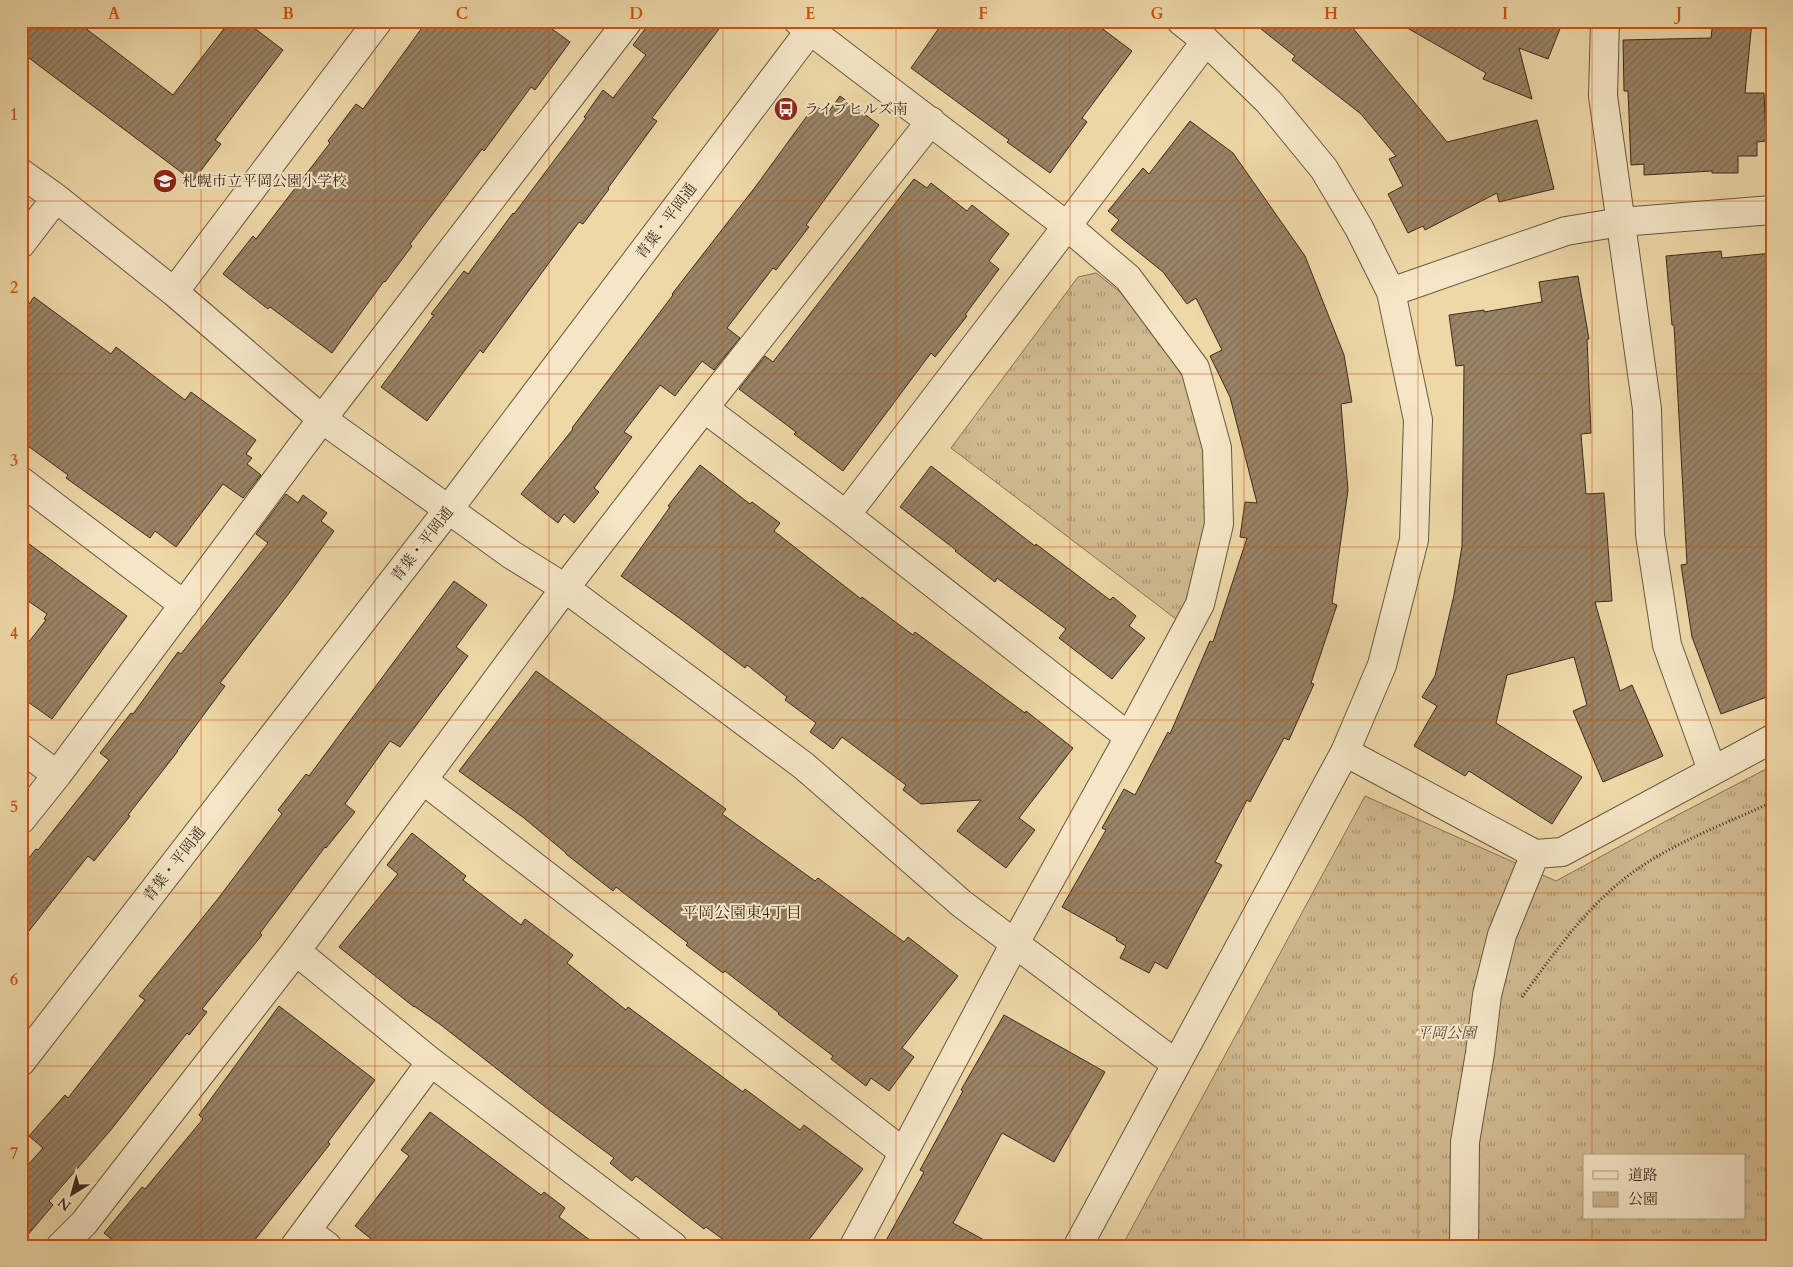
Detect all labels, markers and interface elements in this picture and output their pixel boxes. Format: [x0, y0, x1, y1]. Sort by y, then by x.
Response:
text: A [108, 3, 120, 25]
text: B [282, 3, 294, 25]
text: C [456, 3, 468, 25]
text: D [629, 3, 643, 25]
text: E [805, 3, 815, 25]
text: F [978, 3, 988, 25]
text: G [1150, 3, 1164, 25]
text: H [1324, 3, 1338, 25]
text: I [1502, 3, 1508, 25]
text: J [1674, 3, 1682, 25]
bus stop icon: ライブヒルズ南 [773, 96, 799, 122]
place label: ライブヒルズ南 [804, 99, 908, 119]
text: 1 [10, 104, 18, 126]
school or university icon: 札幌市立平岡公園小学校 [152, 168, 178, 194]
place label: 札幌市立平岡公園小学校 [182, 171, 347, 191]
street label: 青葉・平岡通 [631, 179, 701, 263]
text: 2 [10, 277, 18, 299]
text: 3 [10, 450, 18, 472]
street label: 青葉・平岡通 [386, 502, 458, 586]
text: 4 [10, 623, 18, 645]
text: 5 [10, 796, 18, 818]
street label: 青葉・平岡通 [138, 822, 210, 906]
district label: 平岡公園東4丁目 [682, 902, 802, 924]
text: 6 [10, 969, 18, 991]
park label: 平岡公園 [1416, 1023, 1479, 1043]
text: 7 [10, 1143, 18, 1165]
legend [1583, 1154, 1746, 1220]
text: 道路 [1628, 1165, 1658, 1185]
north arrow [48, 1170, 98, 1220]
text: 公園 [1628, 1189, 1658, 1209]
text: N [54, 1193, 75, 1215]

